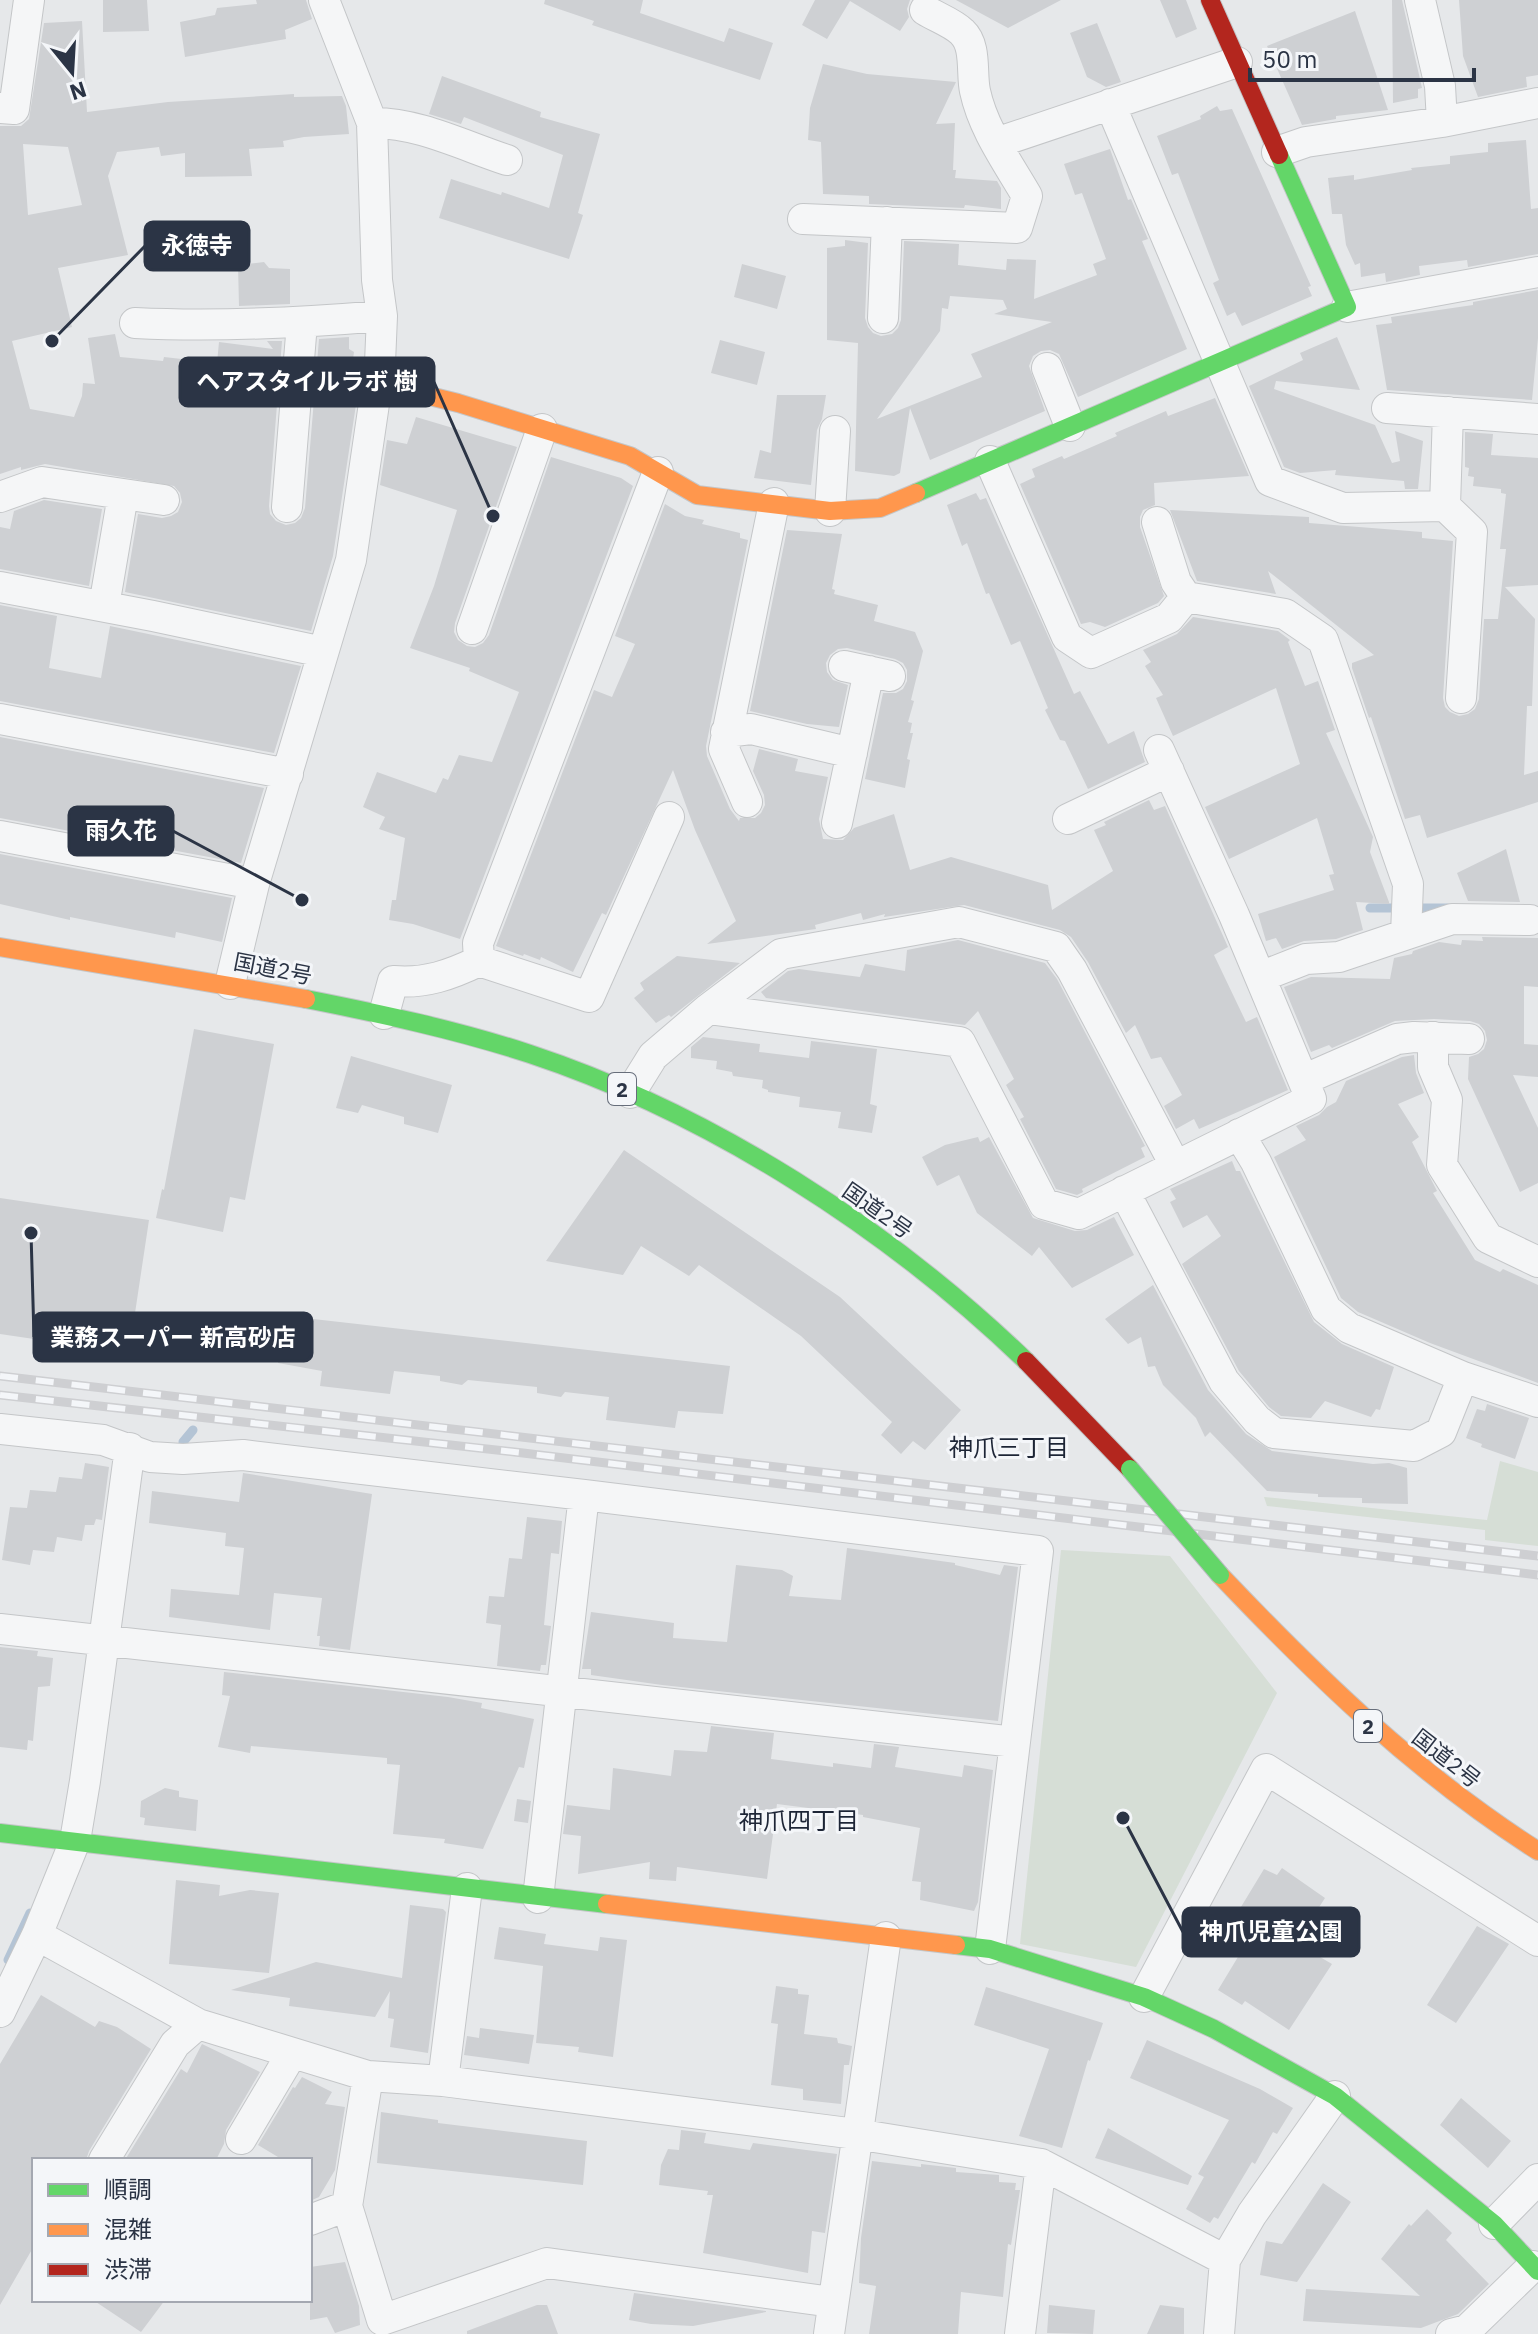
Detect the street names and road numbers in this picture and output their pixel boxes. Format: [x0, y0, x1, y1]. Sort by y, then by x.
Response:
street label: 国道2号 [231, 946, 315, 990]
road number: 2 [608, 1073, 636, 1105]
street label: 国道2号 [837, 1175, 919, 1245]
road number: 2 [1354, 1710, 1382, 1742]
street label: 国道2号 [1407, 1722, 1487, 1794]

